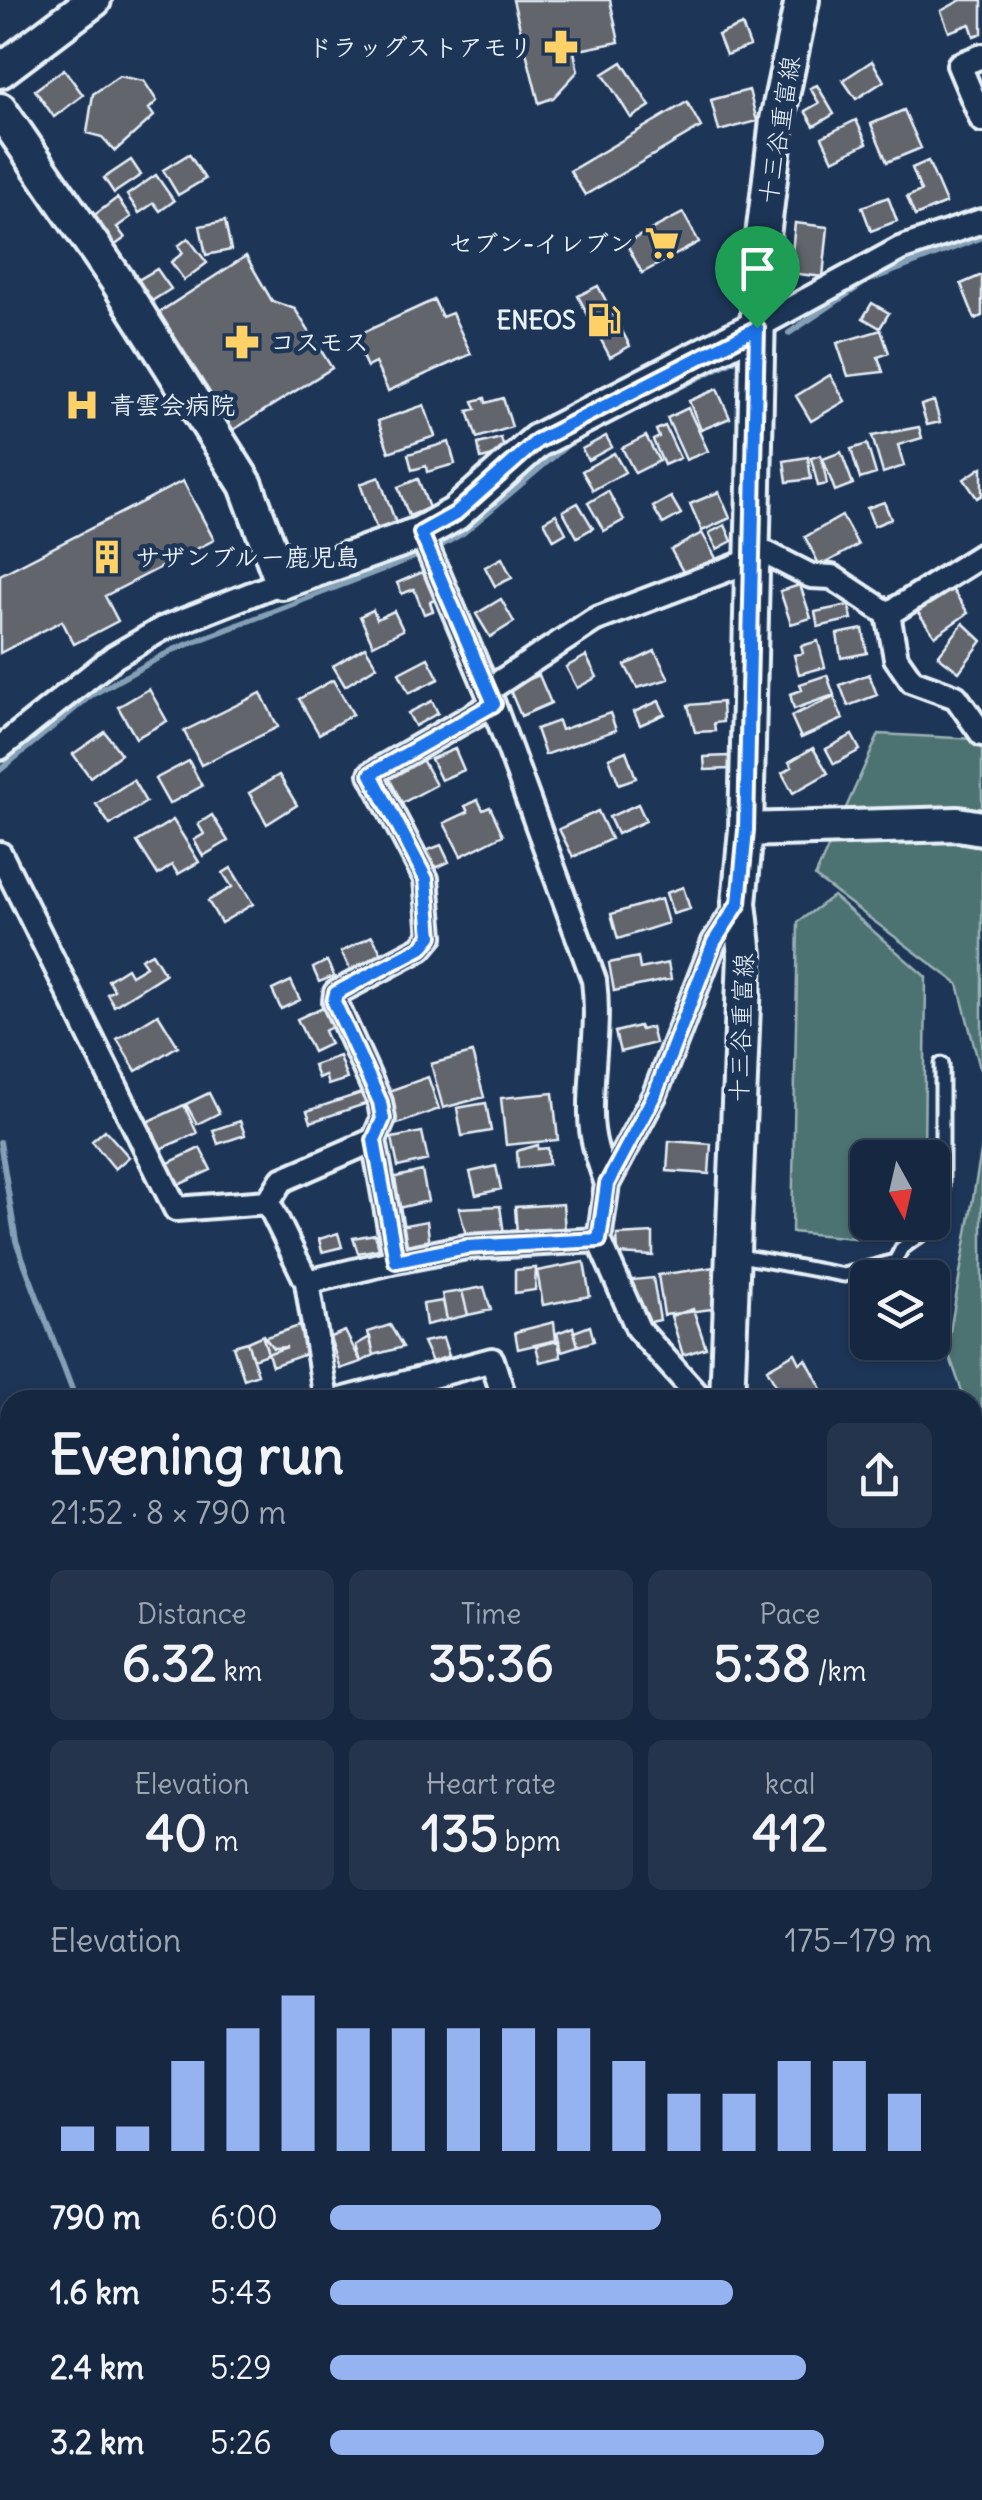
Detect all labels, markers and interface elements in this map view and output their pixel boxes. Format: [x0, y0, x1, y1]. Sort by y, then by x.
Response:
pharmacy icon: ドラッグストアモリ [542, 28, 580, 66]
place label: ドラッグストアモリ [307, 31, 533, 63]
street label: 十三谷重富線 [751, 53, 807, 207]
supermarket icon: セブン-イレブン [643, 224, 681, 262]
pin [715, 226, 800, 329]
place label: セブン-イレブン [448, 227, 634, 259]
icon: arrive [730, 241, 785, 296]
fuel station icon: ENEOS [585, 301, 623, 339]
place label: ENEOS [496, 304, 576, 336]
pharmacy icon: コスモス [223, 323, 261, 361]
place label: コスモス [270, 326, 369, 358]
hospital icon: 青雲会病院 [63, 386, 101, 424]
place label: 青雲会病院 [110, 389, 235, 421]
building icon: サザンブルー鹿児島 [88, 538, 126, 576]
place label: サザンブルー鹿児島 [135, 541, 360, 573]
street label: 十三谷重富線 [722, 952, 760, 1104]
north arrow [850, 1140, 950, 1240]
map controls [850, 1140, 950, 1360]
button: layers [850, 1260, 950, 1360]
text: Evening run [50, 1420, 344, 1489]
button: share [827, 1423, 932, 1528]
text: 21:52 · 8 × 790 m [50, 1492, 286, 1533]
text: Distance [137, 1596, 247, 1632]
text: Time [461, 1596, 521, 1632]
text: Pace [760, 1596, 820, 1632]
text: 6.32 [122, 1632, 217, 1695]
text: 35:36 [428, 1632, 554, 1695]
text: 5:38 [714, 1632, 811, 1695]
text: km [217, 1653, 262, 1689]
text: /km [811, 1653, 866, 1689]
text: Elevation [135, 1766, 249, 1802]
text: Heart rate [426, 1766, 556, 1802]
text: kcal [765, 1766, 815, 1802]
text: 40 [145, 1802, 207, 1865]
text: 135 [421, 1802, 498, 1865]
text: 412 [752, 1802, 828, 1865]
text: m [207, 1823, 239, 1859]
text: bpm [498, 1823, 561, 1859]
text: Elevation [50, 1920, 181, 1961]
text: 175–179 m [785, 1920, 932, 1961]
text: 790 m [50, 2197, 141, 2238]
text: 6:00 [210, 2197, 278, 2238]
text: 1.6 km [50, 2272, 140, 2313]
text: 5:43 [210, 2272, 272, 2313]
text: 2.4 km [50, 2347, 144, 2388]
text: 5:29 [210, 2347, 272, 2388]
text: 3.2 km [50, 2422, 144, 2463]
text: 5:26 [210, 2422, 272, 2463]

